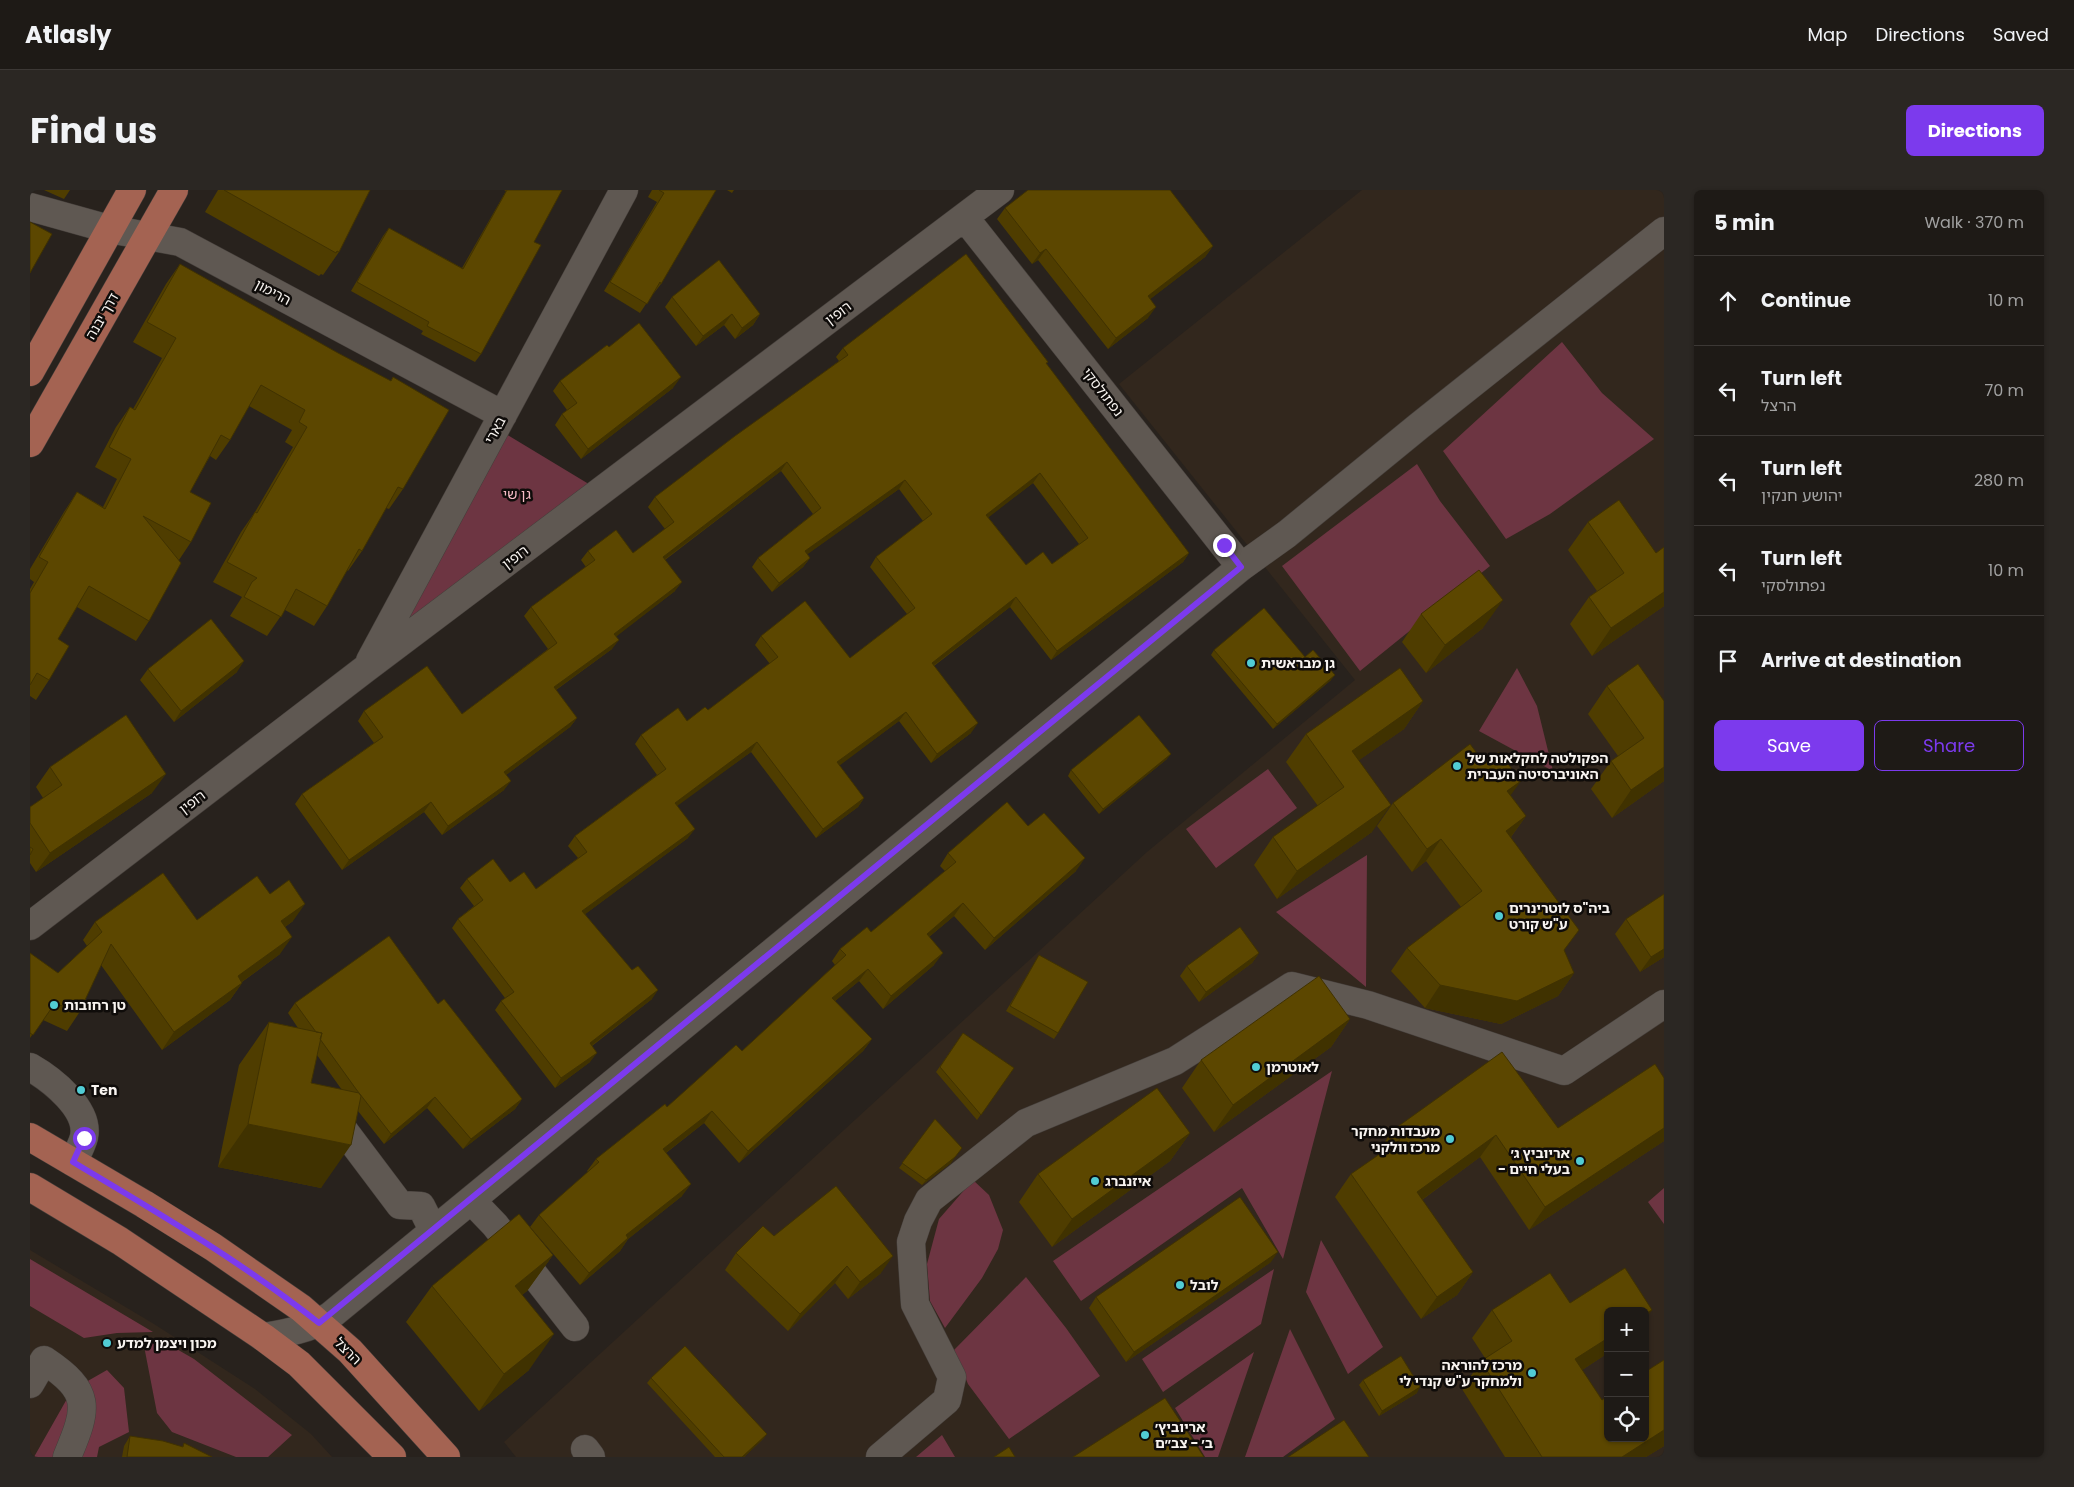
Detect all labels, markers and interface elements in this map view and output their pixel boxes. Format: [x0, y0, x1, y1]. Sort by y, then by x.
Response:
text: Atlasly [25, 18, 111, 51]
text: Map [1808, 22, 1847, 47]
text: Directions [1875, 22, 1965, 47]
text: Saved [1993, 22, 2049, 47]
button: Directions [1906, 105, 2044, 156]
text: Find us [30, 106, 157, 155]
text: 5 min [1714, 208, 1775, 237]
text: Walk · 370 m [1924, 211, 2024, 234]
street label: הרימון [251, 274, 295, 310]
icon: ahead [1714, 287, 1742, 315]
text: Continue [1761, 287, 1851, 314]
street label: דרך יבנה [81, 289, 124, 343]
text: 10 m [1988, 289, 2024, 312]
street label: רופין [821, 296, 855, 330]
street label: נפתולסקי [1078, 364, 1128, 420]
text: Turn left [1761, 365, 1842, 392]
icon: left [1714, 377, 1742, 405]
text: 70 m [1984, 379, 2024, 402]
text: הרצל [1761, 394, 1797, 417]
street label: בארי [480, 413, 510, 447]
text: Turn left [1761, 455, 1842, 482]
icon: left [1714, 467, 1742, 495]
text: 280 m [1974, 469, 2024, 492]
park label: גן שי [503, 484, 531, 504]
text: יהושע חנקין [1761, 484, 1842, 507]
route end [1213, 534, 1236, 557]
street label: רופין [498, 540, 532, 574]
text: Turn left [1761, 545, 1842, 572]
icon: left [1714, 557, 1742, 585]
text: 10 m [1988, 559, 2024, 582]
text: נפתולסקי [1761, 574, 1826, 597]
icon: arrive [1714, 647, 1742, 675]
text: Arrive at destination [1761, 647, 1962, 674]
place label: גן מבראשית [1261, 653, 1335, 673]
marker: גן מבראשית [1245, 657, 1257, 669]
button: Save [1714, 720, 1864, 771]
button: Share [1874, 720, 2024, 771]
place label: הפקולטה לחקלאות של האוניברסיטה העברית [1467, 748, 1608, 784]
marker: הפקולטה לחקלאות של האוניברסיטה העברית [1451, 760, 1463, 772]
street label: רופין [175, 785, 209, 819]
place label: ביה"ס לוטרינרים ע"ש קורט [1509, 898, 1610, 934]
marker: ביה"ס לוטרינרים ע"ש קורט [1493, 910, 1505, 922]
place label: טן רחובות [64, 995, 126, 1015]
marker: טן רחובות [48, 999, 60, 1011]
place label: לאוטרמן [1266, 1057, 1319, 1077]
marker: לאוטרמן [1250, 1061, 1262, 1073]
place label: Ten [91, 1080, 117, 1100]
marker: Ten [75, 1084, 87, 1096]
place label: מעבדות מחקר מרכז וולקני [1351, 1121, 1440, 1157]
route start [73, 1127, 96, 1150]
marker: מעבדות מחקר מרכז וולקני [1444, 1133, 1456, 1145]
place label: אריוביץ ג׳ - בעלי חיים [1498, 1143, 1571, 1179]
marker: אריוביץ ג׳ - בעלי חיים [1574, 1155, 1586, 1167]
place label: איזנברג [1105, 1171, 1152, 1191]
marker: איזנברג [1089, 1175, 1101, 1187]
place label: לובל [1190, 1275, 1219, 1295]
marker: לובל [1174, 1279, 1186, 1291]
map controls [1604, 1307, 1649, 1442]
button: + [1604, 1307, 1649, 1352]
place label: מכון ויצמן למדע [117, 1333, 217, 1353]
street label: הרצל [330, 1333, 366, 1369]
marker: מכון ויצמן למדע [101, 1337, 113, 1349]
button: − [1604, 1352, 1649, 1397]
place label: מרכז להוראה ולמחקר ע"ש קנדי לי [1399, 1355, 1522, 1391]
marker: מרכז להוראה ולמחקר ע"ש קנדי לי [1526, 1367, 1538, 1379]
button: locate [1604, 1397, 1649, 1442]
place label: אריוביץ׳ ב׳ - צב״ם [1155, 1417, 1213, 1453]
marker: אריוביץ׳ ב׳ - צב״ם [1139, 1429, 1151, 1441]

